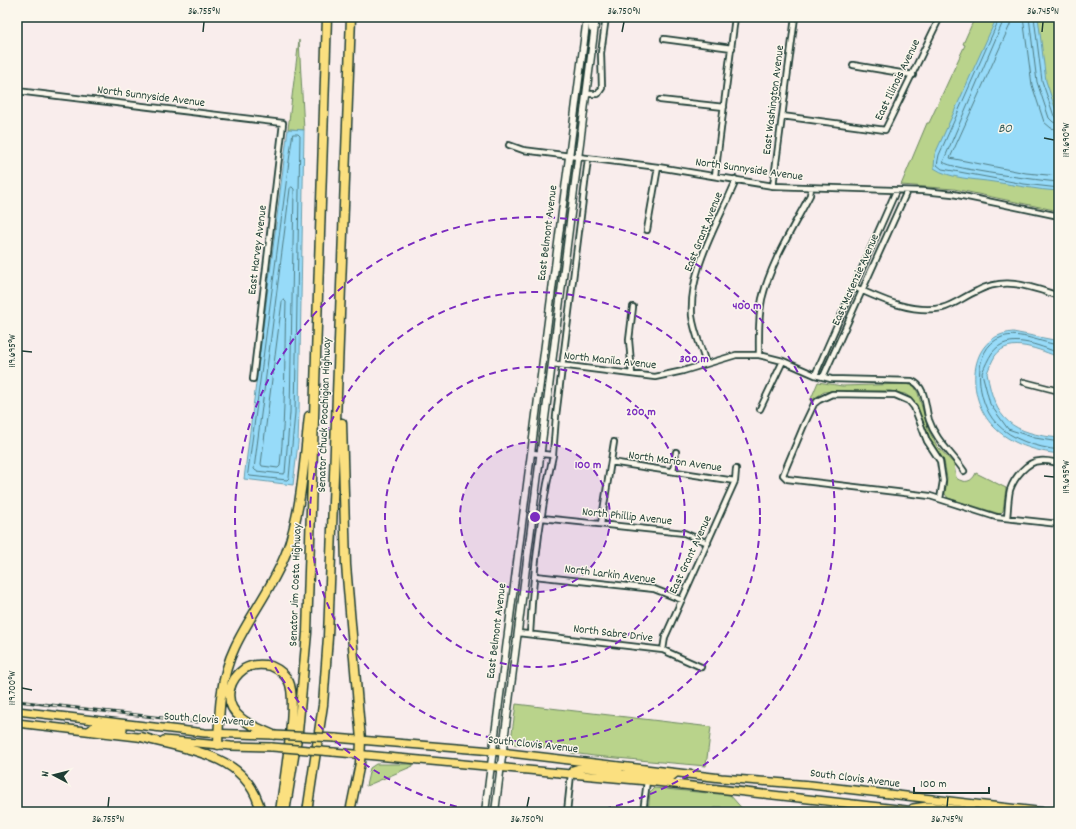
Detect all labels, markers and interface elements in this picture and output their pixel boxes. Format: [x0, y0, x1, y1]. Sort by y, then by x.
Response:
text: 36.755°N [188, 5, 220, 19]
text: 36.750°N [607, 5, 641, 19]
text: 36.745°N [1027, 5, 1059, 19]
street label: East Illinois Avenue [871, 36, 925, 124]
street label: East Washington Avenue [759, 44, 789, 156]
street label: North Sunnyside Avenue [96, 82, 206, 112]
water label: BO [998, 120, 1013, 139]
text: 119.690°W [1060, 122, 1074, 157]
street label: North Sunnyside Avenue [694, 154, 804, 186]
street label: East Belmont Avenue [534, 184, 562, 282]
street label: East Grant Avenue [680, 189, 728, 275]
street label: East Harvey Avenue [244, 204, 272, 296]
street label: East McKenzie Avenue [828, 231, 884, 329]
text: 400 m [732, 298, 762, 315]
text: 119.695°W [6, 334, 20, 368]
street label: Senator Chuck Poochigian Highway [314, 336, 336, 493]
street label: North Manila Avenue [563, 348, 657, 374]
text: 300 m [679, 351, 709, 368]
text: 200 m [626, 404, 656, 421]
street label: North Marion Avenue [627, 447, 723, 477]
text: 100 m [575, 457, 601, 474]
text: 119.695°W [1060, 460, 1074, 494]
street label: North Phillip Avenue [581, 504, 673, 530]
centre of rings [528, 510, 542, 524]
street label: East Grant Avenue [665, 513, 717, 597]
street label: Senator Jim Costa Highway [285, 522, 307, 647]
street label: North Larkin Avenue [563, 561, 657, 589]
street label: East Belmont Avenue [483, 582, 511, 680]
street label: North Sabre Drive [572, 621, 654, 647]
text: 119.700°W [6, 671, 20, 705]
street label: South Clovis Avenue [163, 708, 255, 732]
street label: South Clovis Avenue [487, 732, 579, 758]
north arrow [34, 755, 74, 795]
street label: South Clovis Avenue [809, 765, 901, 793]
scale bar [914, 769, 989, 795]
text: N [38, 770, 54, 778]
text: 100 m [920, 776, 947, 793]
text: 36.755°N [92, 813, 124, 827]
text: 36.750°N [510, 813, 544, 827]
text: 36.745°N [931, 813, 963, 827]

